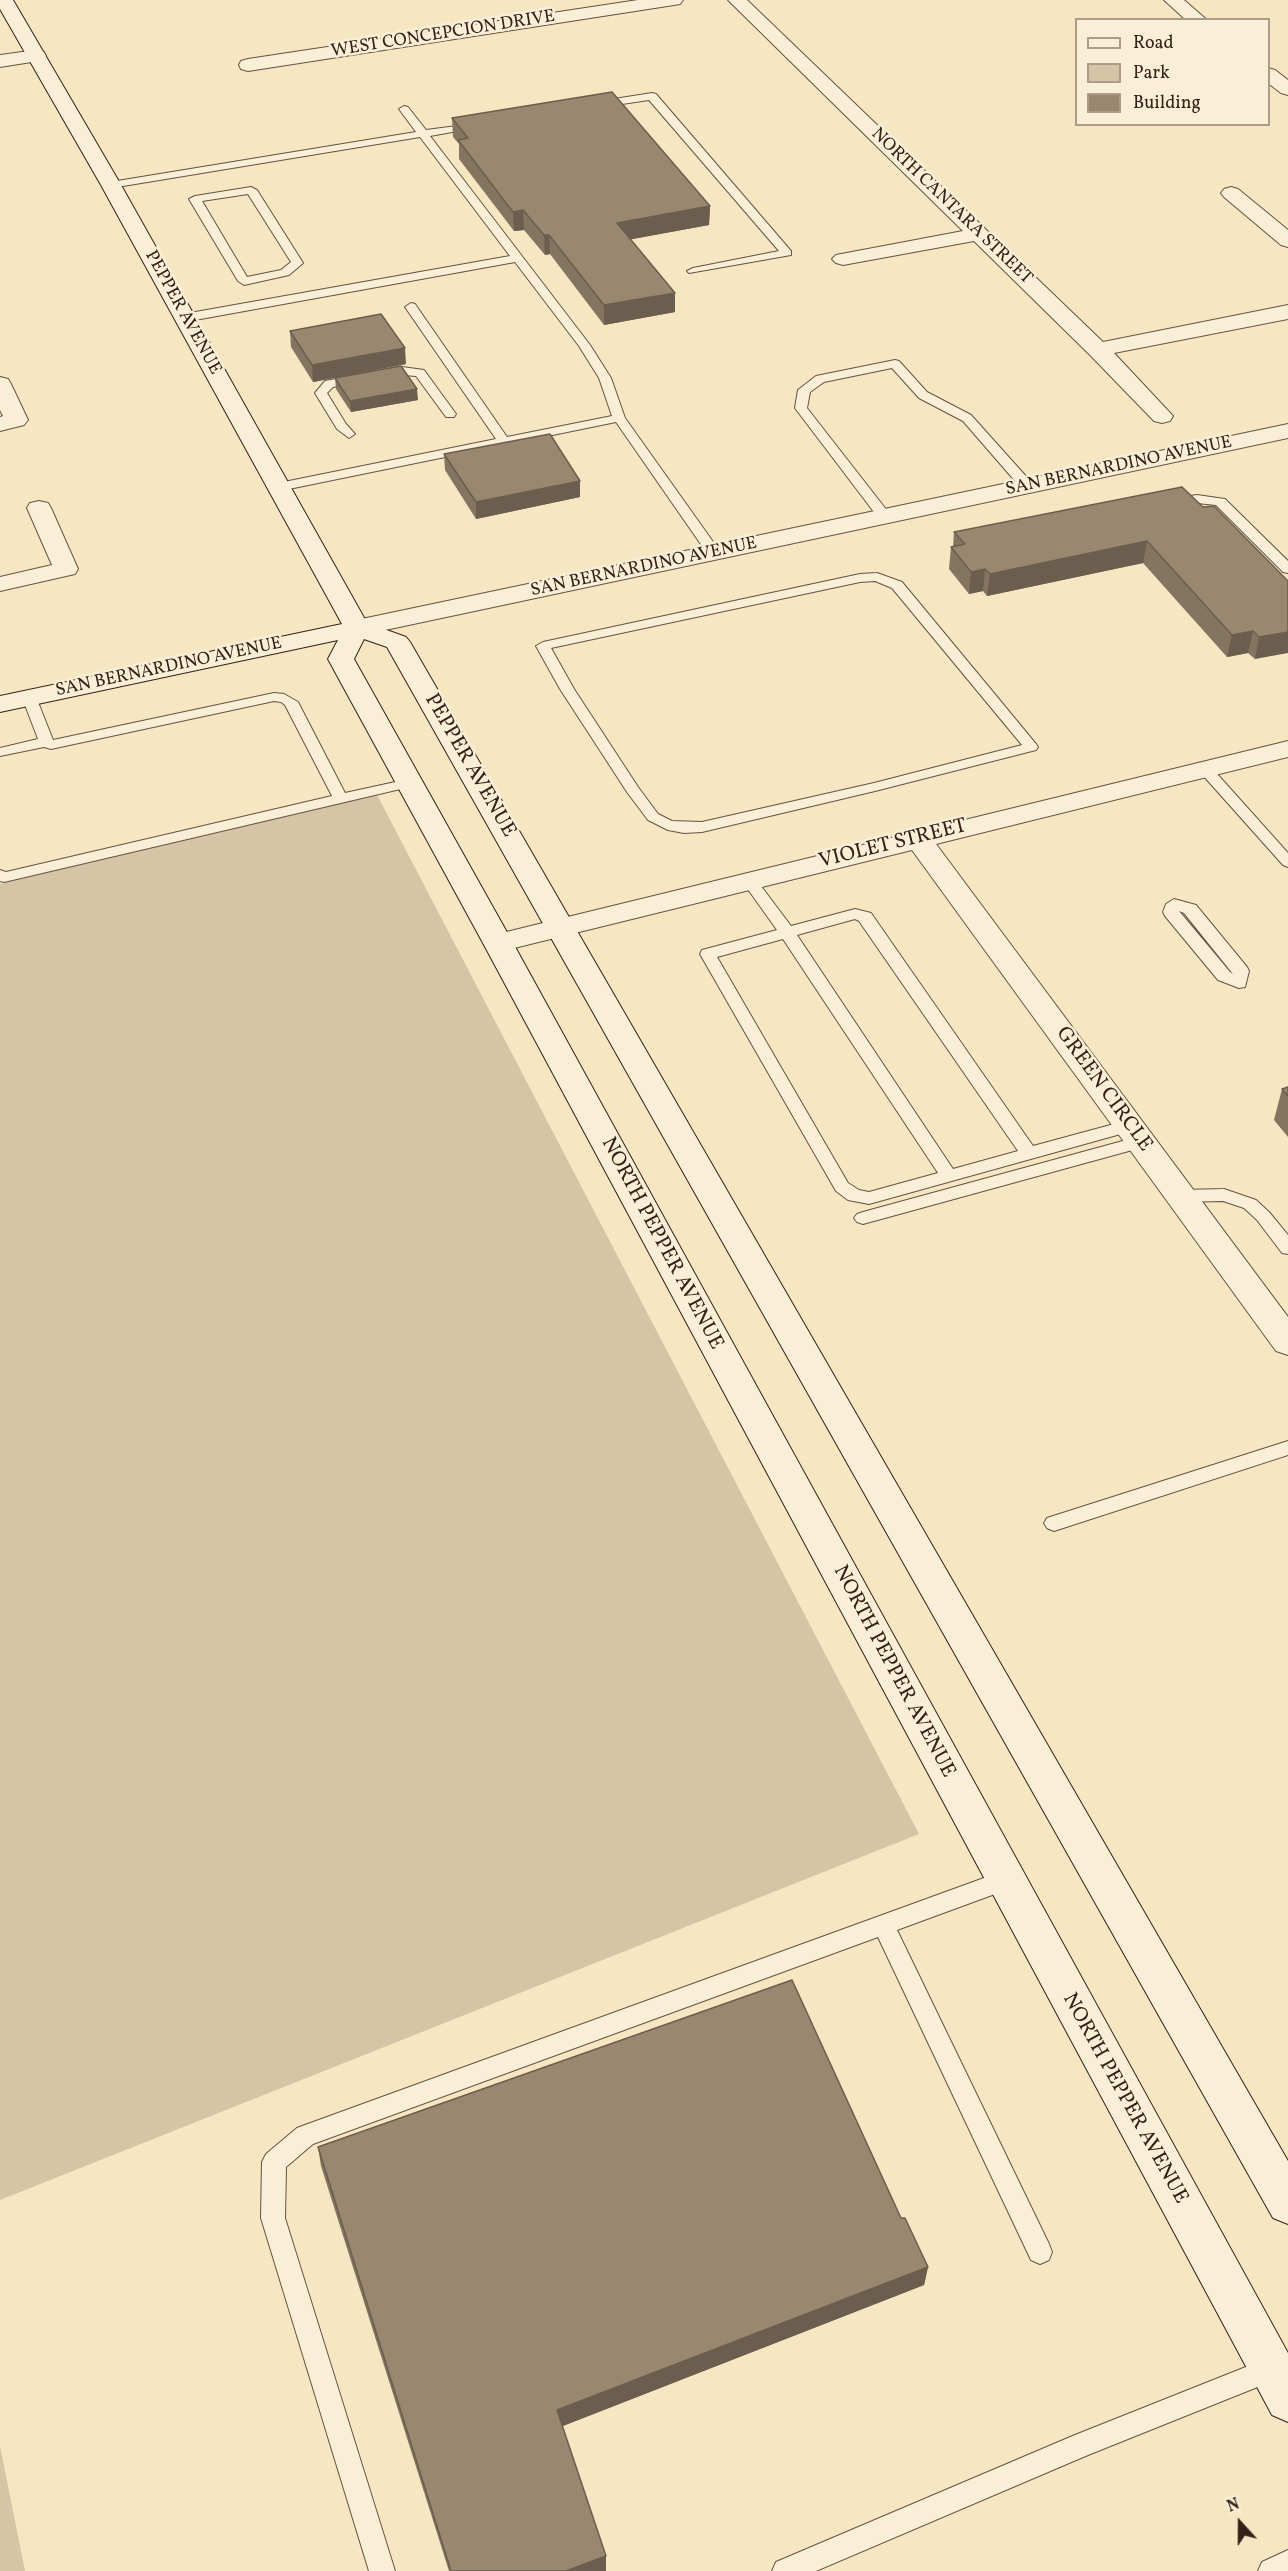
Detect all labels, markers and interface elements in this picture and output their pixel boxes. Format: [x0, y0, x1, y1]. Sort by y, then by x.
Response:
street label: WEST CONCEPCION DRIVE [330, 7, 556, 63]
legend [1075, 18, 1270, 126]
text: Road [1133, 31, 1174, 56]
text: Park [1133, 61, 1170, 86]
text: Building [1133, 91, 1201, 116]
street label: NORTH CANTARA STREET [866, 124, 1036, 290]
street label: PEPPER AVENUE [139, 247, 225, 379]
street label: SAN BERNARDINO AVENUE [1004, 432, 1234, 502]
street label: SAN BERNARDINO AVENUE [529, 533, 759, 603]
street label: SAN BERNARDINO AVENUE [54, 633, 284, 703]
street label: PEPPER AVENUE [418, 690, 520, 842]
street label: VIOLET STREET [816, 814, 970, 876]
street label: GREEN CIRCLE [1049, 1023, 1157, 1157]
street label: NORTH PEPPER AVENUE [594, 1133, 728, 1355]
street label: NORTH PEPPER AVENUE [826, 1561, 960, 1783]
street label: NORTH PEPPER AVENUE [1056, 1989, 1192, 2209]
north arrow [1210, 2493, 1270, 2553]
text: N [1224, 2494, 1243, 2519]

